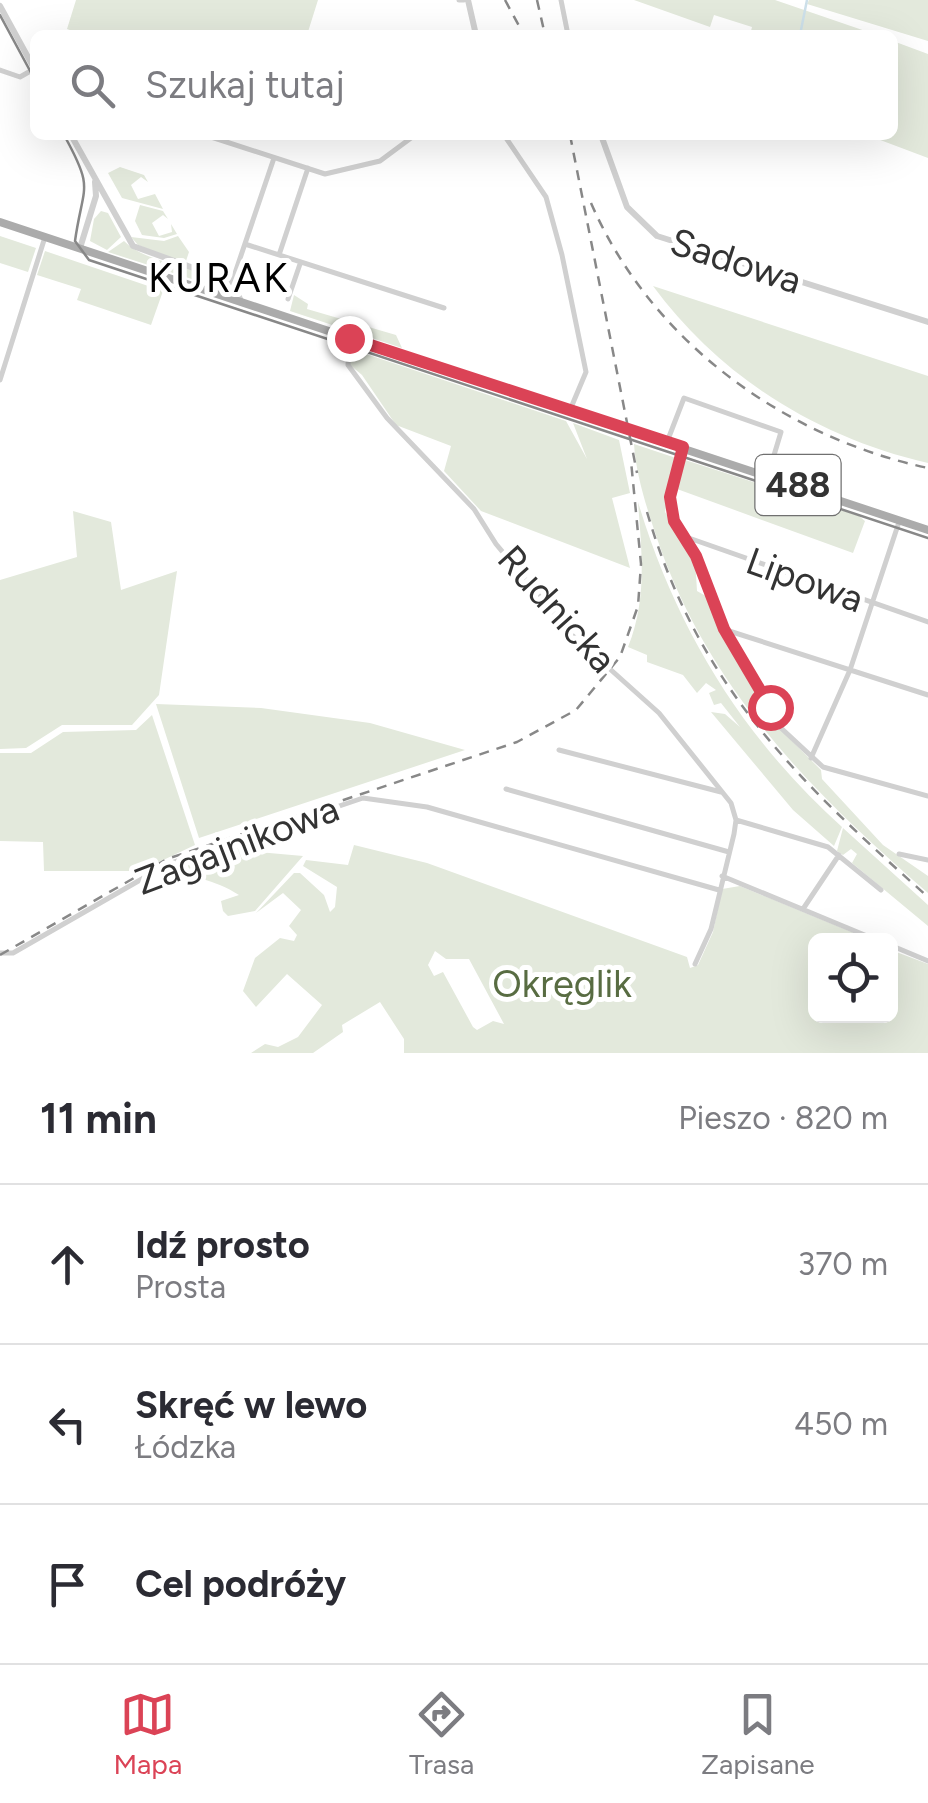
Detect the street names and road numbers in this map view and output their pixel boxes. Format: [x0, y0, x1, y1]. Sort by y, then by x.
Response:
street label: Sadowa [665, 218, 807, 304]
road number: 488 [756, 455, 840, 515]
street label: Rudnicka [488, 536, 626, 682]
street label: Lipowa [740, 538, 870, 622]
street label: Zagajnikowa [129, 785, 345, 905]

